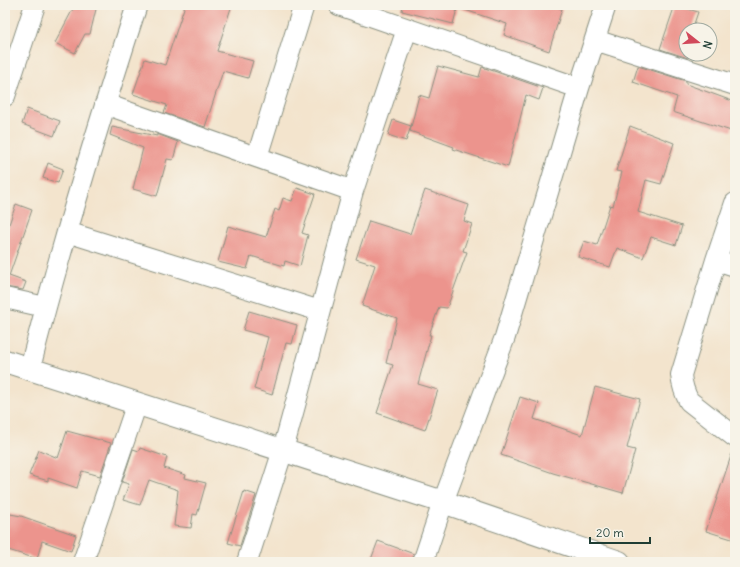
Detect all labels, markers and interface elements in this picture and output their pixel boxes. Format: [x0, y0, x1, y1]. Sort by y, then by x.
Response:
north arrow [678, 22, 718, 62]
text: N [700, 39, 715, 51]
scale bar [590, 519, 650, 545]
text: 20 m [596, 525, 624, 540]

